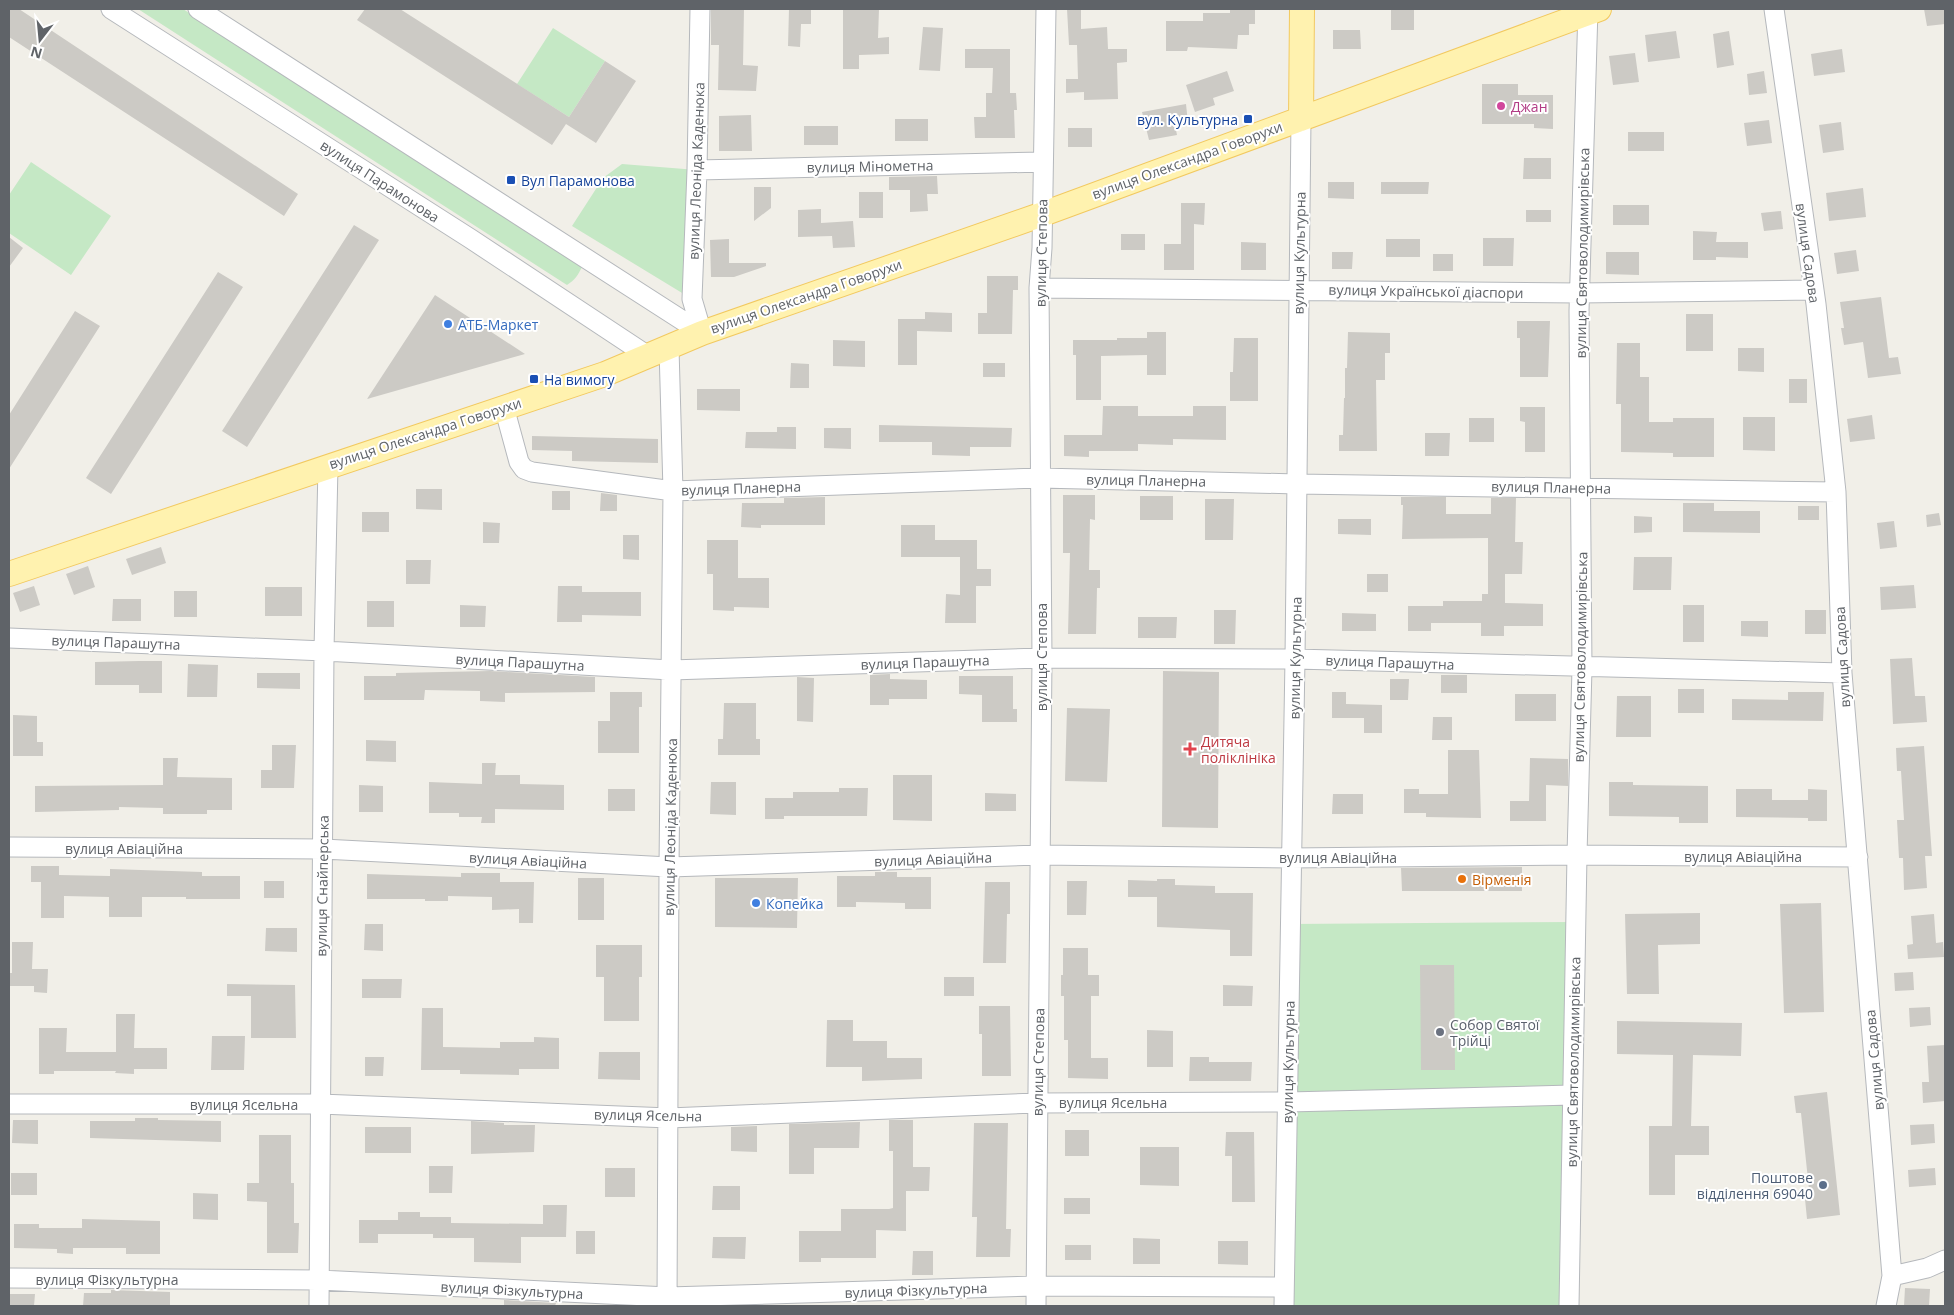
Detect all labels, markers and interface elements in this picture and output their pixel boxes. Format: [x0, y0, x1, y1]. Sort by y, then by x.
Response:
north arrow [15, 15, 65, 65]
text: N [28, 42, 44, 64]
street label: вулиця Леоніда Каденюка [683, 82, 709, 260]
place label: Джан [1511, 97, 1548, 116]
marker: Джан [1495, 100, 1507, 112]
place label: вул. Культурна [1137, 110, 1238, 129]
marker: вул. Культурна [1242, 113, 1254, 125]
street label: вулиця Олександра Говорухи [1089, 117, 1285, 203]
street label: вулиця Парамонова [317, 135, 443, 227]
street label: вулиця Святоволодимирівська [1571, 147, 1593, 359]
street label: вулиця Мінометна [806, 155, 934, 177]
place label: Вул Парамонова [521, 171, 635, 190]
marker: Вул Парамонова [505, 174, 517, 186]
street label: вулиця Культурна [1288, 191, 1310, 315]
street label: вулиця Степова [1031, 199, 1051, 307]
street label: вулиця Садова [1792, 202, 1824, 304]
street label: вулиця Олександра Говорухи [708, 254, 904, 338]
street label: вулиця Української діаспори [1328, 280, 1524, 302]
place label: АТБ-Маркет [458, 315, 539, 334]
marker: АТБ-Маркет [442, 318, 454, 330]
place label: На вимогу [544, 370, 615, 389]
marker: На вимогу [528, 373, 540, 385]
street label: вулиця Олександра Говорухи [326, 393, 524, 473]
street label: вулиця Планерна [1086, 469, 1206, 491]
street label: вулиця Планерна [681, 476, 801, 500]
street label: вулиця Планерна [1491, 476, 1611, 498]
street label: вулиця Святоволодимирівська [1569, 551, 1591, 763]
street label: вулиця Культурна [1284, 596, 1306, 720]
street label: вулиця Степова [1032, 603, 1051, 711]
street label: вулиця Садова [1830, 606, 1854, 708]
street label: вулиця Парашутна [51, 630, 181, 654]
street label: вулиця Парашутна [455, 649, 585, 675]
street label: вулиця Парашутна [860, 650, 990, 674]
street label: вулиця Парашутна [1325, 650, 1455, 674]
place label: Дитяча поліклініка [1201, 732, 1276, 767]
street label: вулиця Леоніда Каденюка [659, 738, 681, 916]
marker: Дитяча поліклініка [1183, 742, 1197, 756]
street label: вулиця Снайперська [311, 815, 333, 957]
street label: вулиця Авіаційна [65, 839, 183, 858]
street label: вулиця Авіаційна [468, 847, 588, 873]
street label: вулиця Авіаційна [874, 847, 992, 871]
street label: вулиця Авіаційна [1684, 847, 1802, 866]
street label: вулиця Авіаційна [1279, 848, 1397, 867]
place label: Вірменія [1472, 870, 1531, 889]
marker: Вірменія [1456, 873, 1468, 885]
place label: Копейка [766, 894, 823, 913]
marker: Копейка [750, 897, 762, 909]
street label: вулиця Святоволодимирівська [1562, 956, 1584, 1168]
street label: вулиця Культурна [1277, 1000, 1299, 1124]
street label: вулиця Степова [1028, 1008, 1048, 1116]
street label: вулиця Садова [1860, 1009, 1888, 1111]
place label: Собор Святої Трійці [1450, 1015, 1540, 1050]
marker: Собор Святої Трійці [1434, 1026, 1446, 1038]
street label: вулиця Ясельна [1059, 1093, 1167, 1112]
street label: вулиця Ясельна [190, 1095, 298, 1114]
street label: вулиця Ясельна [594, 1105, 702, 1125]
place label: Поштове відділення 69040 [1697, 1168, 1813, 1203]
marker: Поштове відділення 69040 [1817, 1179, 1829, 1191]
street label: вулиця Фізкультурна [36, 1270, 178, 1289]
street label: вулиця Фізкультурна [440, 1277, 584, 1303]
street label: вулиця Фізкультурна [844, 1278, 988, 1302]

